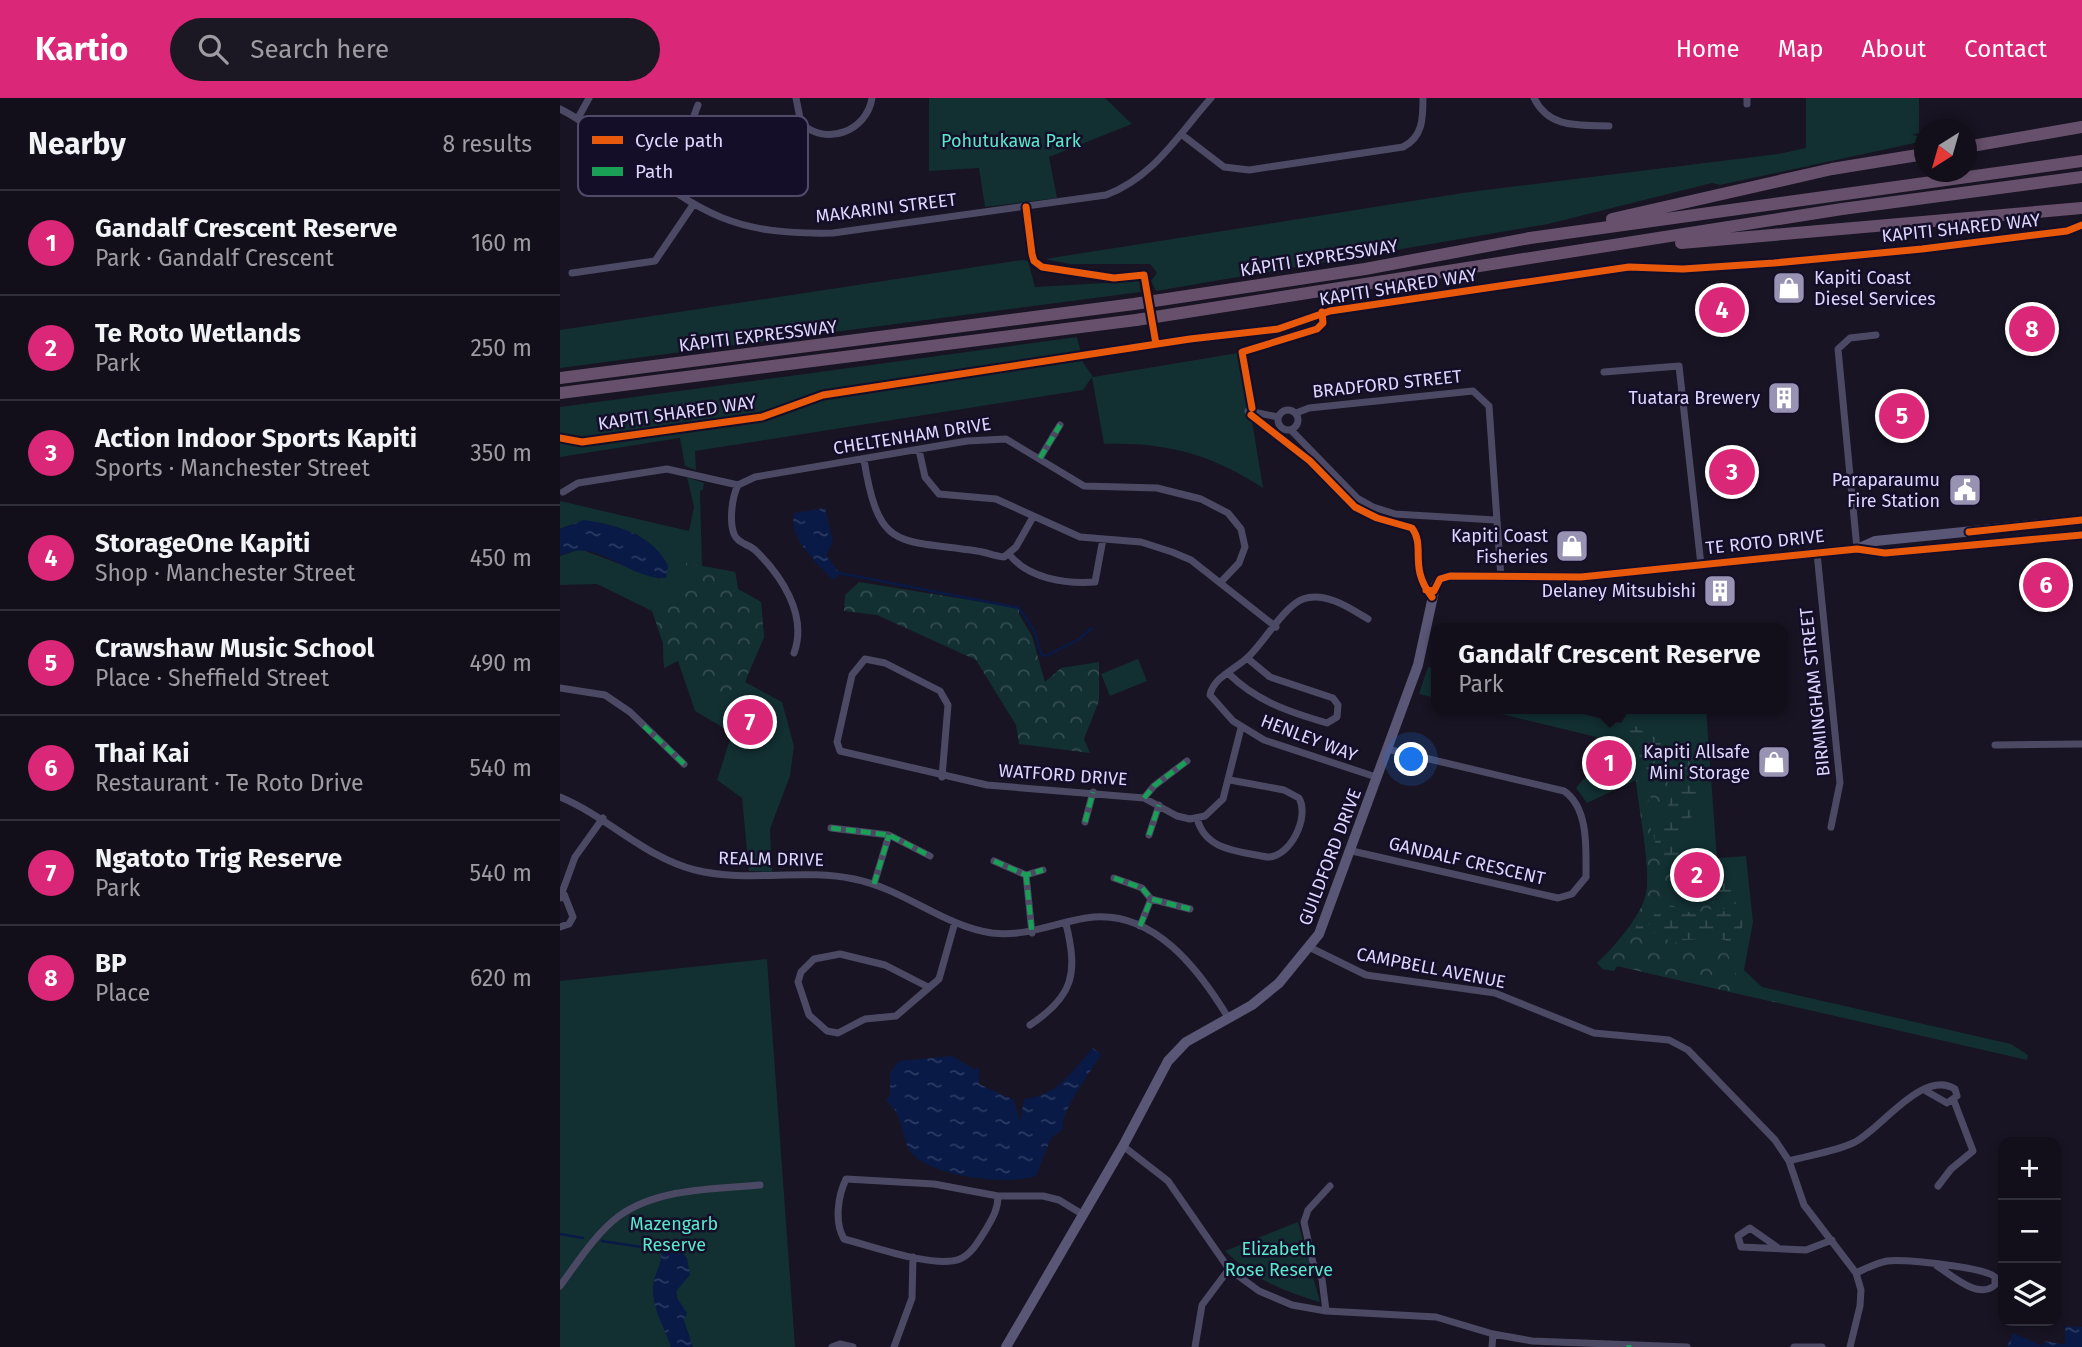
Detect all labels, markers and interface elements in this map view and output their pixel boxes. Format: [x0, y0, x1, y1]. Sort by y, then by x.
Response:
search box [170, 18, 660, 81]
text: Kartio [35, 29, 128, 69]
icon: search [194, 30, 232, 68]
text: Search here [250, 34, 389, 65]
text: Home [1676, 35, 1740, 63]
text: Map [1778, 35, 1824, 63]
text: About [1862, 35, 1926, 63]
text: Contact [1964, 35, 2047, 63]
legend [578, 116, 808, 196]
north arrow [1914, 119, 1977, 182]
text: Nearby [28, 126, 126, 162]
text: Cycle path [635, 129, 723, 152]
text: 8 results [443, 130, 532, 158]
park label: Pohutukawa Park [941, 130, 1082, 152]
text: Path [635, 160, 673, 183]
street label: MAKARINI STREET [814, 188, 958, 228]
street label: KAPITI SHARED WAY [1881, 209, 2042, 247]
text: Gandalf Crescent Reserve [95, 213, 397, 244]
text: 1 [46, 229, 56, 257]
text: 160 m [471, 229, 532, 257]
street label: KĀPITI EXPRESSWAY [1238, 235, 1400, 281]
text: Park · Gandalf Crescent [95, 244, 334, 272]
street label: KAPITI SHARED WAY [1318, 264, 1479, 310]
place label: Kapiti Coast Diesel Services [1814, 267, 1936, 310]
shop icon: Kapiti Coast Diesel Services [1770, 269, 1808, 307]
pin: 4 [1699, 284, 1745, 336]
pin: 8 [2009, 303, 2055, 355]
street label: KĀPITI EXPRESSWAY [677, 315, 839, 357]
text: Te Roto Wetlands [95, 318, 301, 349]
text: 2 [45, 334, 57, 362]
text: 250 m [470, 334, 532, 362]
text: Park [95, 349, 140, 377]
street label: BRADFORD STREET [1311, 365, 1464, 403]
building icon: Tuatara Brewery [1765, 379, 1803, 417]
place label: Tuatara Brewery [1628, 387, 1760, 409]
pin: 5 [1879, 390, 1925, 442]
street label: KAPITI SHARED WAY [596, 391, 758, 435]
street label: CHELTENHAM DRIVE [832, 413, 992, 459]
text: Action Indoor Sports Kapiti [95, 423, 417, 454]
text: 3 [45, 439, 57, 467]
text: 350 m [470, 439, 532, 467]
pin: 3 [1709, 446, 1755, 498]
text: Sports · Manchester Street [95, 454, 370, 482]
place label: Paraparaumu Fire Station [1832, 469, 1940, 512]
public building icon: Paraparaumu Fire Station [1946, 471, 1984, 509]
place label: Kapiti Coast Fisheries [1451, 525, 1548, 568]
street label: TE ROTO DRIVE [1704, 525, 1826, 559]
shop icon: Kapiti Coast Fisheries [1553, 527, 1591, 565]
text: StorageOne Kapiti [95, 528, 310, 559]
text: 4 [45, 544, 58, 572]
text: 450 m [470, 544, 532, 572]
text: Shop · Manchester Street [95, 559, 355, 587]
pin: 6 [2023, 559, 2069, 611]
building icon: Delaney Mitsubishi [1701, 572, 1739, 610]
place label: Delaney Mitsubishi [1541, 580, 1696, 602]
street label: BIRMINGHAM STREET [1795, 606, 1835, 777]
popup [1431, 623, 1788, 714]
text: Crawshaw Music School [95, 633, 374, 664]
text: Gandalf Crescent Reserve [1458, 639, 1761, 670]
text: 5 [45, 649, 57, 677]
text: 490 m [470, 649, 532, 677]
text: Place · Sheffield Street [95, 664, 329, 692]
text: Park [1458, 670, 1504, 698]
pin: 7 [727, 696, 773, 748]
street label: HENLEY WAY [1258, 710, 1360, 766]
pin: 1 [1586, 737, 1632, 789]
text: Thai Kai [95, 738, 190, 769]
place label: Kapiti Allsafe Mini Storage [1643, 741, 1750, 784]
your location [1394, 742, 1428, 776]
shop icon: Kapiti Allsafe Mini Storage [1755, 743, 1793, 781]
text: 6 [45, 754, 57, 782]
text: 540 m [470, 754, 532, 782]
street label: WATFORD DRIVE [998, 760, 1128, 790]
text: Restaurant · Te Roto Drive [95, 769, 364, 797]
street label: GUILDFORD DRIVE [1294, 785, 1366, 929]
street label: GANDALF CRESCENT [1387, 832, 1548, 890]
text: Ngatoto Trig Reserve [95, 843, 342, 874]
street label: REALM DRIVE [718, 847, 824, 871]
pin: 2 [1674, 849, 1720, 901]
text: 7 [46, 859, 56, 887]
text: 540 m [470, 859, 532, 887]
text: Park [95, 874, 140, 902]
street label: CAMPBELL AVENUE [1354, 943, 1508, 993]
text: BP [95, 948, 127, 979]
text: 8 [44, 964, 58, 992]
text: 620 m [470, 964, 532, 992]
text: Place [95, 979, 150, 1007]
map controls [1998, 1137, 2061, 1326]
button: + [1998, 1137, 2061, 1200]
button: − [1998, 1200, 2061, 1263]
park label: Mazengarb Reserve [630, 1213, 718, 1256]
park label: Elizabeth Rose Reserve [1225, 1238, 1333, 1281]
button: layers [1998, 1263, 2061, 1326]

